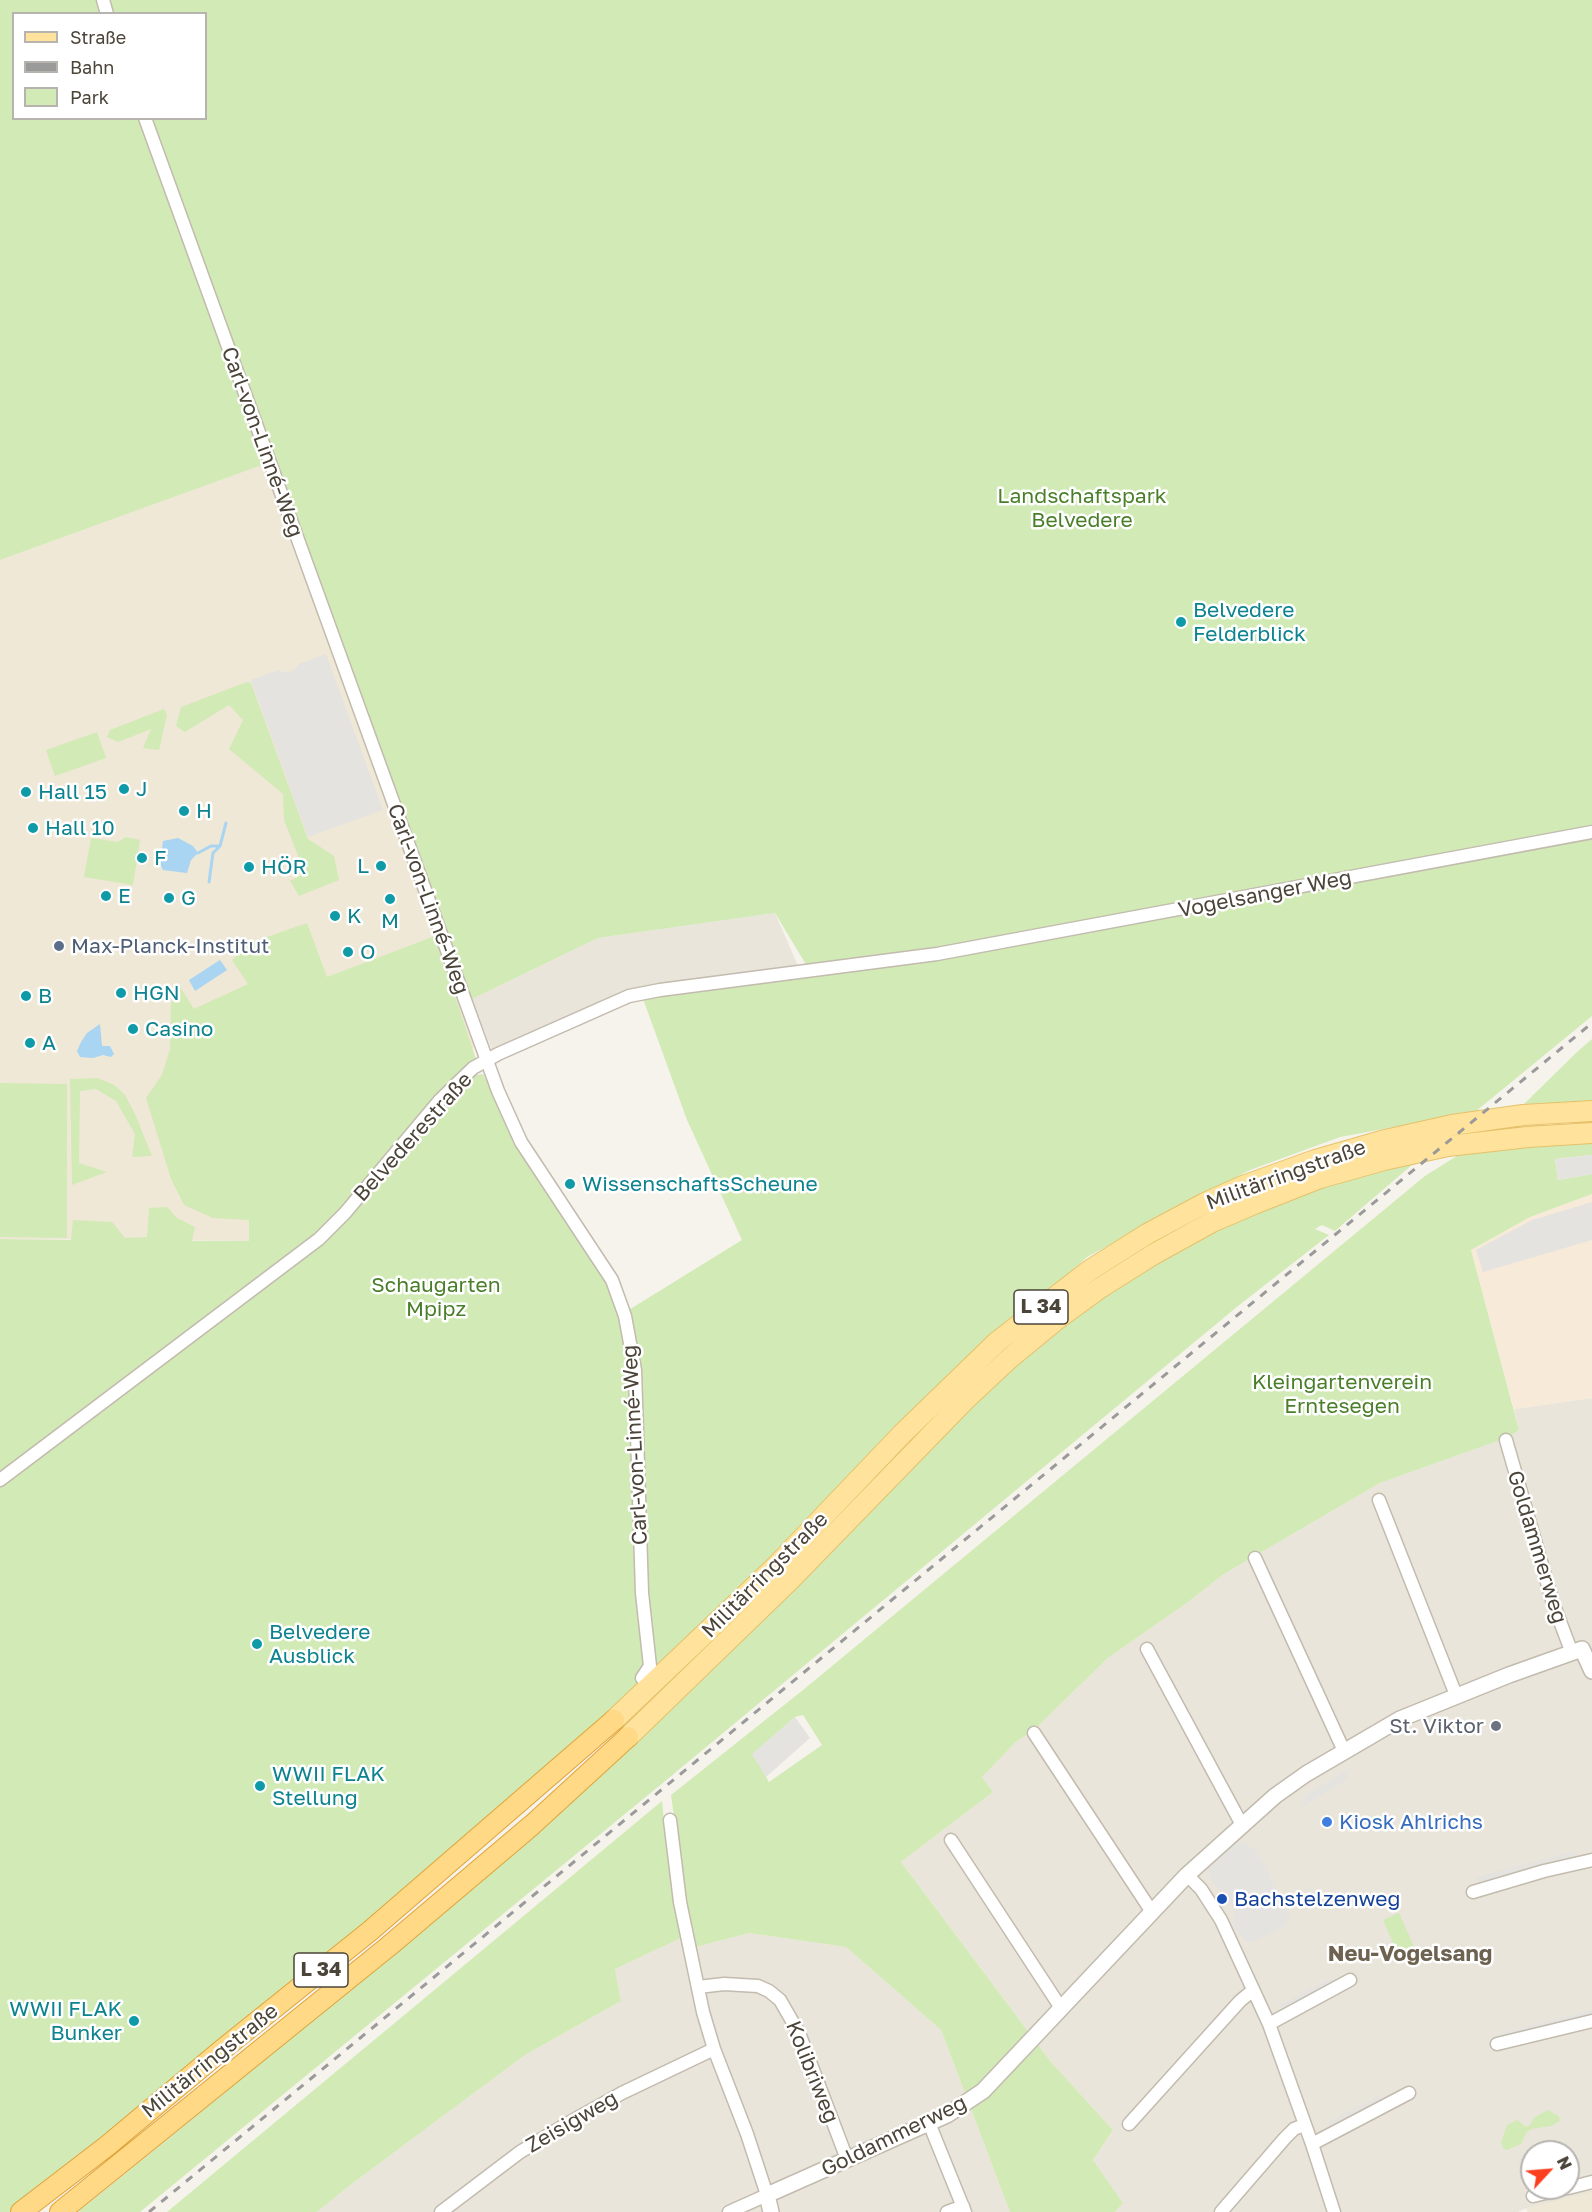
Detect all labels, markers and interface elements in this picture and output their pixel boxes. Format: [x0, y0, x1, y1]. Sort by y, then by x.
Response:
legend [12, 12, 207, 120]
text: Straße [70, 26, 126, 48]
text: Bahn [70, 56, 114, 78]
text: Park [70, 86, 109, 108]
street label: Carl-von-Linné-Weg [216, 343, 308, 541]
park label: Landschaftspark Belvedere [997, 483, 1167, 533]
place label: Belvedere Felderblick [1193, 597, 1306, 647]
marker: Belvedere Felderblick [1174, 615, 1188, 629]
place label: J [136, 776, 148, 802]
place label: Hall 15 [38, 779, 107, 805]
marker: J [117, 782, 131, 796]
marker: Hall 15 [19, 785, 33, 799]
place label: H [196, 798, 212, 824]
street label: Carl-von-Linné-Weg [382, 800, 474, 998]
marker: H [177, 804, 191, 818]
place label: Hall 10 [45, 815, 115, 841]
marker: Hall 10 [26, 821, 40, 835]
place label: F [154, 845, 166, 871]
marker: F [135, 851, 149, 865]
place label: L [357, 853, 369, 879]
place label: HÖR [261, 854, 307, 880]
marker: L [374, 859, 388, 873]
marker: HÖR [242, 860, 256, 874]
street label: Vogelsanger Weg [1176, 865, 1354, 923]
place label: E [118, 883, 131, 909]
place label: G [181, 885, 196, 911]
marker: E [99, 889, 113, 903]
marker: G [162, 891, 176, 905]
marker: M [383, 892, 397, 906]
place label: K [347, 903, 361, 929]
place label: M [381, 908, 399, 934]
marker: K [328, 909, 342, 923]
place label: Max-Planck-Institut [71, 933, 269, 959]
marker: Max-Planck-Institut [52, 939, 66, 953]
place label: O [360, 939, 376, 965]
marker: O [341, 945, 355, 959]
place label: HGN [133, 980, 180, 1006]
place label: B [38, 983, 52, 1009]
marker: HGN [114, 986, 128, 1000]
marker: B [19, 989, 33, 1003]
place label: Casino [145, 1016, 213, 1042]
marker: Casino [126, 1022, 140, 1036]
place label: A [42, 1030, 56, 1056]
marker: A [23, 1036, 37, 1050]
street label: Belvederestraße [348, 1067, 478, 1207]
street label: Militärringstraße [1203, 1134, 1369, 1216]
place label: WissenschaftsScheune [582, 1171, 818, 1197]
marker: WissenschaftsScheune [563, 1177, 577, 1191]
park label: Schaugarten Mpipz [371, 1272, 501, 1322]
road number: L 34 [1014, 1290, 1068, 1324]
street label: Carl-von-Linné-Weg [617, 1344, 653, 1546]
park label: Kleingartenverein Erntesegen [1252, 1369, 1432, 1419]
street label: Goldammerweg [1502, 1468, 1572, 1626]
street label: Militärringstraße [697, 1507, 833, 1643]
place label: Belvedere Ausblick [269, 1619, 370, 1669]
marker: Belvedere Ausblick [250, 1637, 264, 1651]
place label: St. Viktor [1389, 1713, 1484, 1739]
marker: St. Viktor [1489, 1719, 1503, 1733]
place label: WWII FLAK Stellung [272, 1761, 385, 1811]
marker: WWII FLAK Stellung [253, 1779, 267, 1793]
place label: Kiosk Ahlrichs [1339, 1809, 1483, 1835]
marker: Kiosk Ahlrichs [1320, 1815, 1334, 1829]
place label: Bachstelzenweg [1234, 1886, 1400, 1912]
marker: Bachstelzenweg [1215, 1892, 1229, 1906]
district label: Neu-Vogelsang [1328, 1941, 1492, 1967]
road number: L 34 [294, 1953, 348, 1987]
place label: WWII FLAK Bunker [9, 1996, 122, 2046]
street label: Militärringstraße [137, 1998, 283, 2124]
marker: WWII FLAK Bunker [127, 2014, 141, 2028]
street label: Kolibriweg [780, 2017, 844, 2127]
street label: Zeisigweg [522, 2086, 622, 2158]
street label: Goldammerweg [817, 2090, 971, 2182]
north arrow [1520, 2140, 1580, 2200]
text: N [1553, 2153, 1576, 2173]

